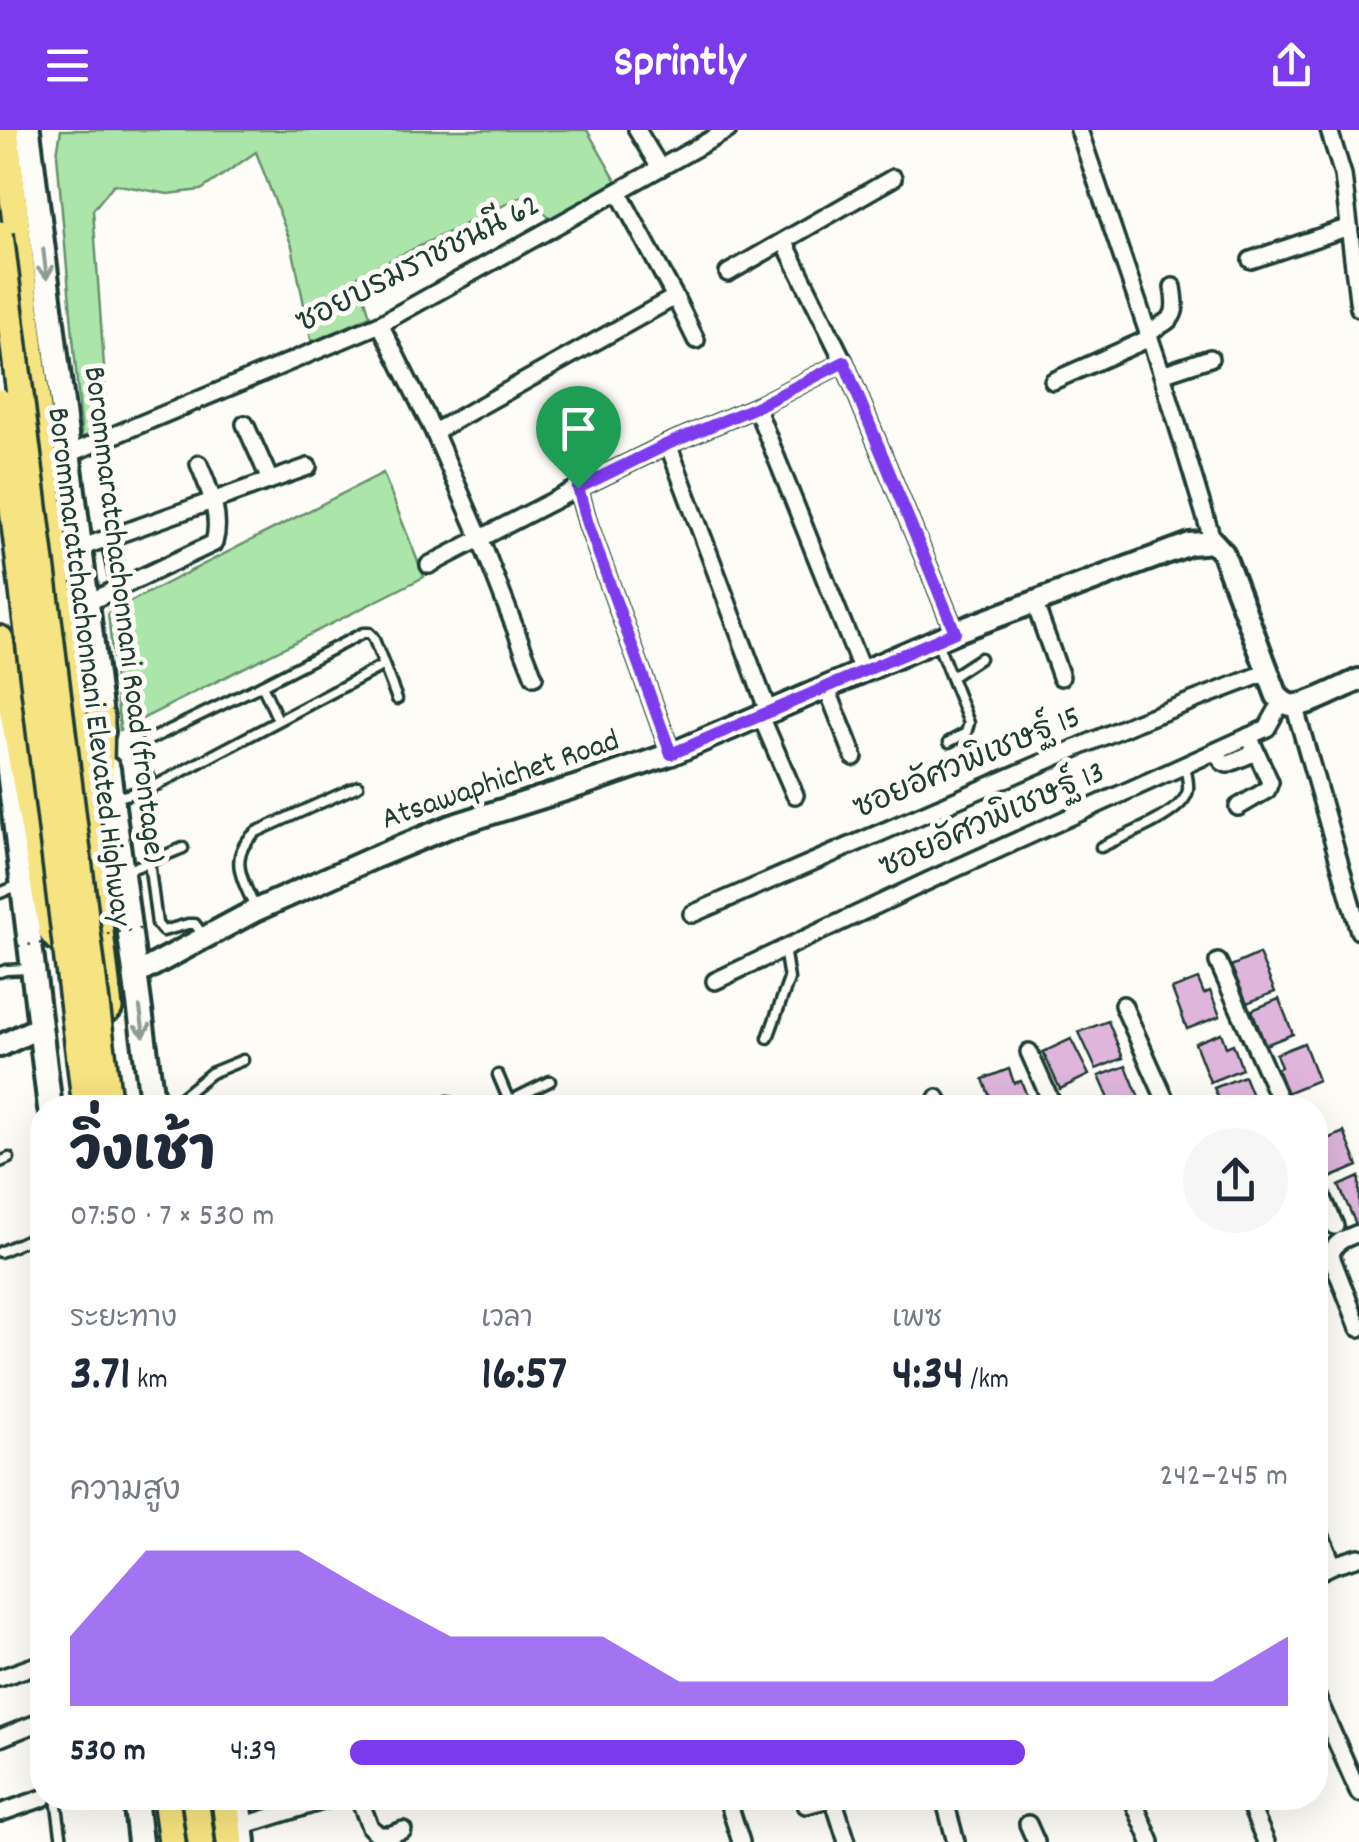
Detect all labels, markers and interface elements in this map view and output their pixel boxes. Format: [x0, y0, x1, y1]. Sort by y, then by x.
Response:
text: Sprintly [614, 33, 745, 97]
icon: menu [40, 38, 95, 93]
icon: share [1264, 38, 1319, 93]
street label: ซอยบรมราชชนนี 62 [289, 184, 549, 347]
one-way arrow [36, 247, 55, 279]
street label: Borommaratchachonnani Road (frontage) [69, 364, 175, 866]
pin [536, 386, 621, 489]
icon: arrive [551, 401, 606, 456]
street label: Borommaratchachonnani Elevated Highway [32, 405, 142, 930]
street label: ซอยอัศวพิเชษฐ์ 15 [846, 694, 1089, 834]
street label: Atsawaphichet Road [376, 720, 626, 844]
street label: ซอยอัศวพิเชษฐ์ 13 [872, 749, 1113, 892]
one-way arrow [133, 1005, 151, 1038]
text: วิ่งเช้า [70, 1118, 215, 1197]
button: share [1183, 1128, 1288, 1233]
text: 07:50 · 7 × 530 m [70, 1195, 274, 1241]
text: ระยะทาง [70, 1301, 177, 1341]
text: เวลา [481, 1301, 533, 1341]
text: เพซ [892, 1301, 942, 1341]
text: 3.71 [70, 1341, 131, 1413]
text: 16:57 [481, 1341, 567, 1413]
text: 4:34 [892, 1341, 964, 1413]
text: km [131, 1362, 168, 1402]
text: /km [964, 1362, 1009, 1402]
text: 242–245 m [1159, 1455, 1288, 1501]
text: ความสูง [70, 1470, 181, 1516]
text: 530 m [70, 1730, 146, 1776]
text: 4:39 [230, 1730, 277, 1776]

